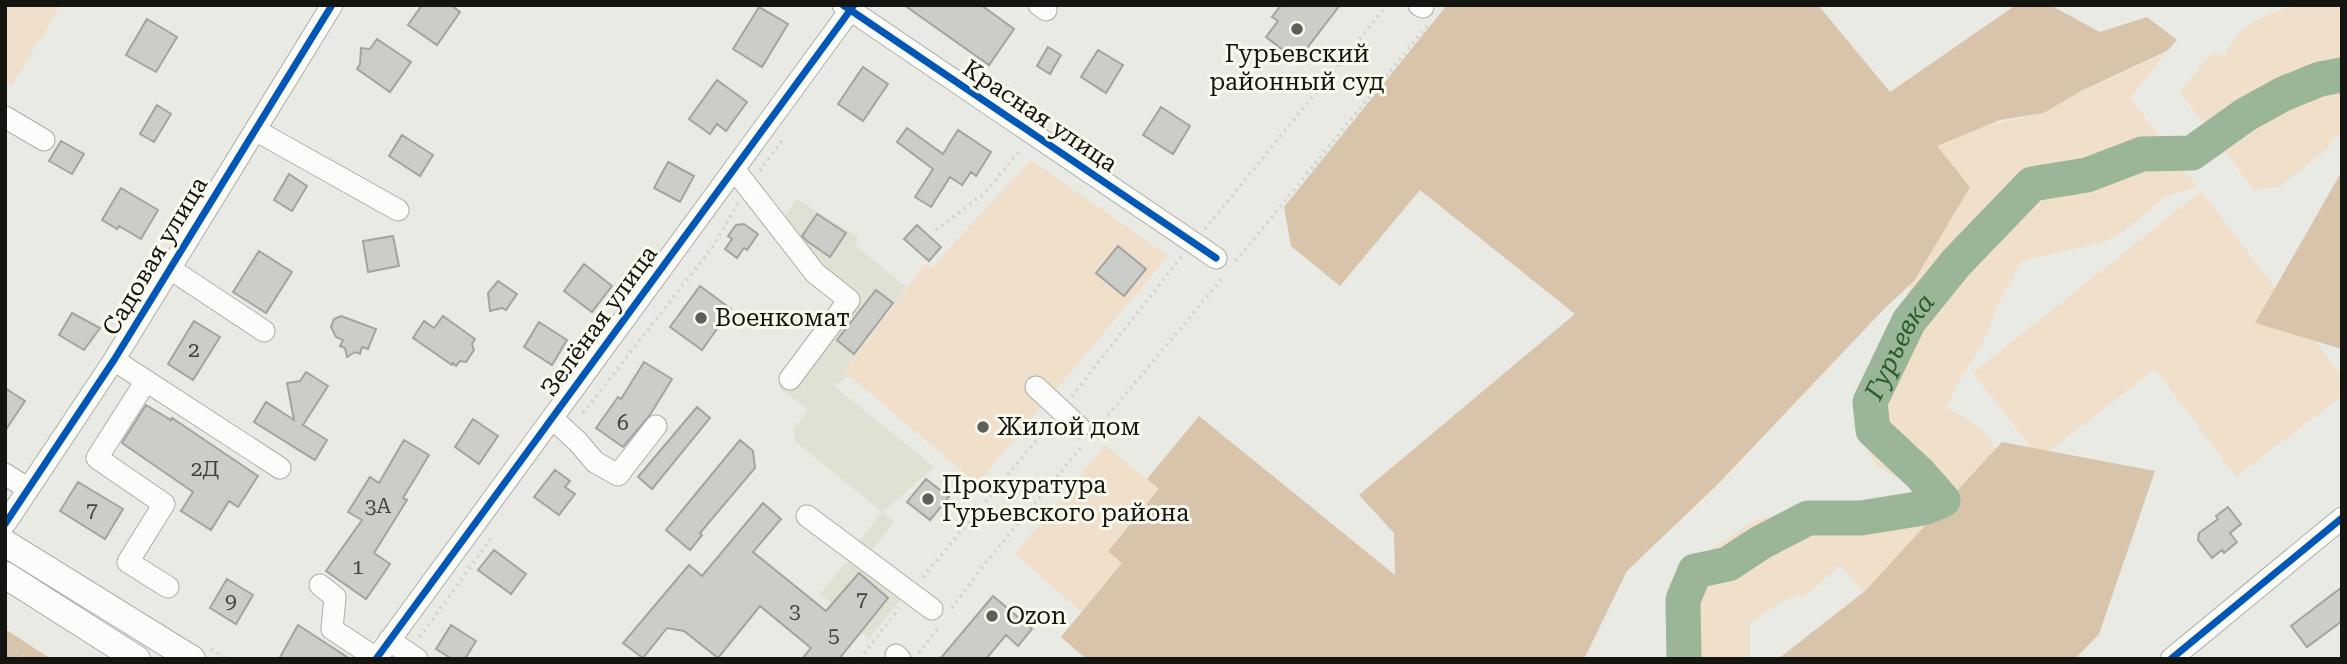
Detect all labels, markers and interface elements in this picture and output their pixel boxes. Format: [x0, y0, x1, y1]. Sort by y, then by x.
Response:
marker: Гурьевский районный суд [1289, 21, 1305, 37]
place label: Гурьевский районный суд [1210, 40, 1384, 96]
street label: Красная улица [957, 54, 1123, 178]
street label: Садовая улица [97, 172, 213, 340]
street label: Зелёная улица [535, 240, 663, 402]
water label: Гурьевка [1858, 287, 1940, 405]
place label: Военкомат [715, 304, 850, 332]
marker: Военкомат [693, 310, 709, 326]
house number: 2 [188, 338, 200, 362]
house number: 6 [617, 411, 629, 435]
place label: Жилой дом [997, 413, 1140, 441]
marker: Жилой дом [975, 419, 991, 435]
house number: 2Д [191, 457, 219, 481]
place label: Прокуратура Гурьевского района [942, 471, 1189, 527]
marker: Прокуратура Гурьевского района [920, 491, 936, 507]
house number: 3А [365, 494, 392, 518]
house number: 7 [86, 498, 98, 522]
house number: 1 [352, 555, 364, 579]
house number: 7 [856, 587, 868, 611]
house number: 9 [225, 589, 237, 613]
house number: 3 [789, 599, 801, 623]
place label: Ozon [1006, 602, 1067, 630]
marker: Ozon [984, 608, 1000, 624]
house number: 5 [828, 623, 840, 647]

